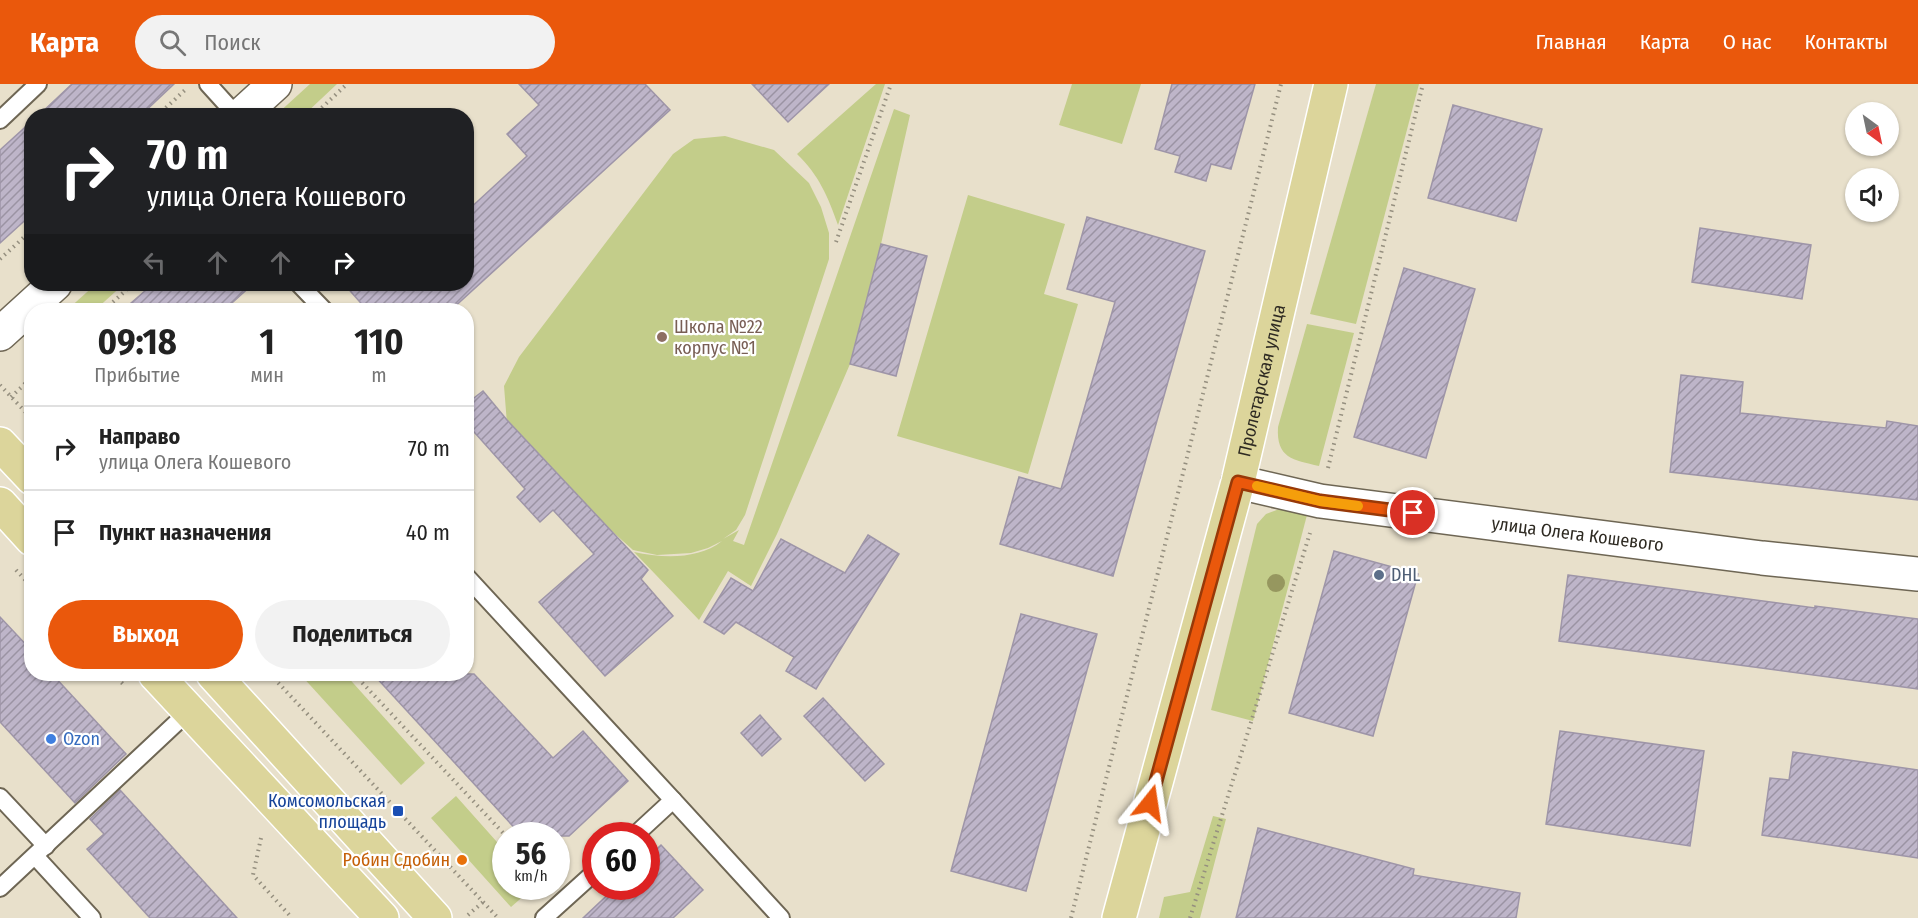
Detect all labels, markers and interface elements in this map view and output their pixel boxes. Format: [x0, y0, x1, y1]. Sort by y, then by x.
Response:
search box [135, 15, 555, 69]
text: Карта [30, 26, 99, 59]
icon: search [156, 26, 189, 59]
text: Поиск [204, 29, 261, 56]
text: Главная [1536, 29, 1607, 55]
text: Карта [1640, 29, 1690, 55]
text: О нас [1723, 29, 1771, 55]
text: Контакты [1804, 29, 1888, 55]
north arrow [1845, 102, 1899, 156]
map controls [1845, 102, 1899, 222]
text: 70 m [147, 130, 228, 180]
icon: right [48, 132, 126, 210]
button: sound [1845, 168, 1899, 222]
text: улица Олега Кошевого [147, 181, 406, 213]
icon: left [138, 246, 171, 279]
icon: ahead [201, 246, 234, 279]
icon: ahead [264, 246, 297, 279]
icon: right [327, 246, 360, 279]
street label: Пролетарская улица [1233, 302, 1290, 459]
place label: Школа №22 корпус №1 [674, 316, 763, 359]
text: 09:18 [98, 320, 177, 364]
text: 1 [260, 320, 275, 364]
text: 110 [354, 320, 404, 364]
marker: Школа №22 корпус №1 [655, 330, 669, 344]
text: Прибытие [94, 363, 180, 387]
text: мин [250, 363, 284, 387]
text: m [371, 363, 387, 387]
text: Направо [99, 423, 180, 450]
icon: right [48, 432, 81, 465]
text: 70 m [408, 435, 450, 462]
text: улица Олега Кошевого [99, 450, 291, 474]
pin [1387, 487, 1438, 538]
icon: arrive [1396, 496, 1429, 529]
street label: улица Олега Кошевого [1490, 512, 1665, 556]
icon: arrive [48, 516, 81, 549]
text: Пункт назначения [99, 519, 271, 546]
text: 40 m [406, 519, 450, 546]
place label: DHL [1391, 564, 1420, 586]
marker: DHL [1372, 568, 1386, 582]
button: Выход [48, 600, 243, 669]
button: Поделиться [255, 600, 450, 669]
place label: Ozon [63, 728, 100, 750]
marker: Ozon [44, 732, 58, 746]
position arrow [1118, 771, 1182, 835]
place label: Комсомольская площадь [268, 790, 386, 833]
marker: Комсомольская площадь [391, 804, 405, 818]
speed limit sign: 60 [582, 822, 660, 900]
text: 56 [516, 836, 546, 872]
place label: Робин Сдобин [343, 849, 450, 871]
marker: Робин Сдобин [455, 853, 469, 867]
text: km/h [514, 867, 548, 885]

